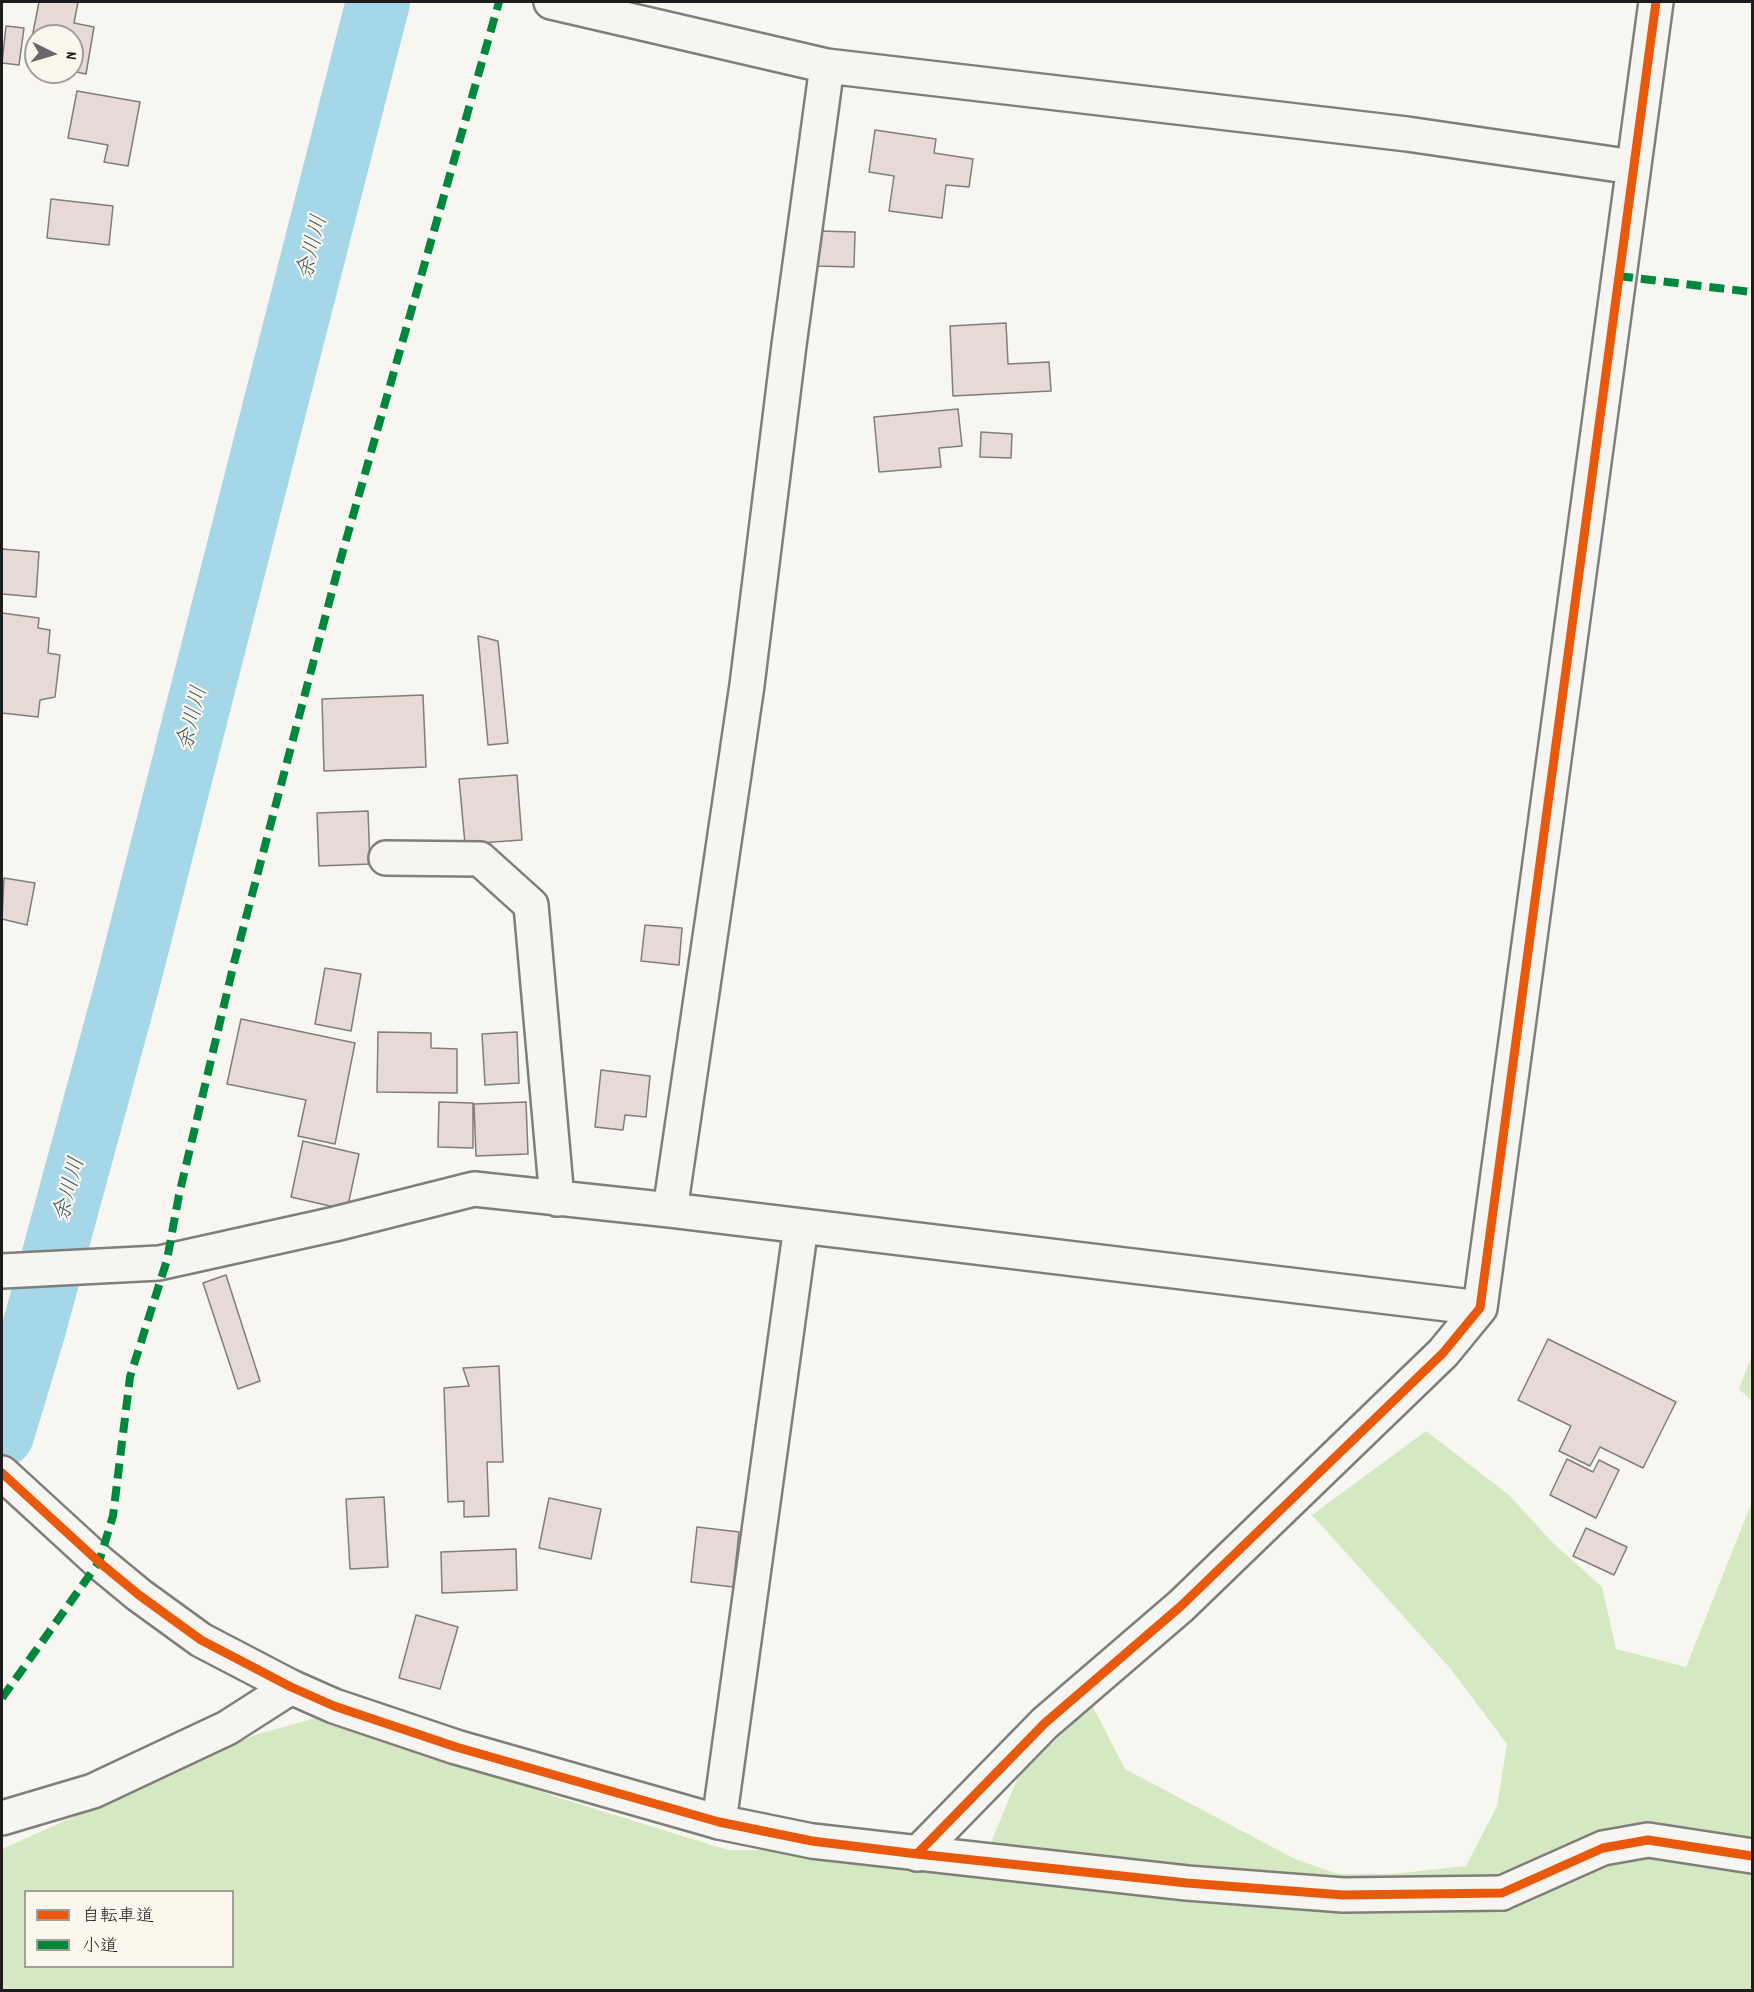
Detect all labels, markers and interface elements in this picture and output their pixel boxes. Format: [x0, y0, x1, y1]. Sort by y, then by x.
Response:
north arrow [24, 24, 84, 84]
text: N [59, 50, 82, 60]
water label: 余川川 [294, 213, 336, 283]
water label: 余川川 [174, 684, 216, 754]
water label: 余川川 [51, 1155, 93, 1225]
legend [24, 1890, 234, 1968]
text: 自転車道 [82, 1905, 154, 1930]
text: 小道 [82, 1935, 118, 1960]

